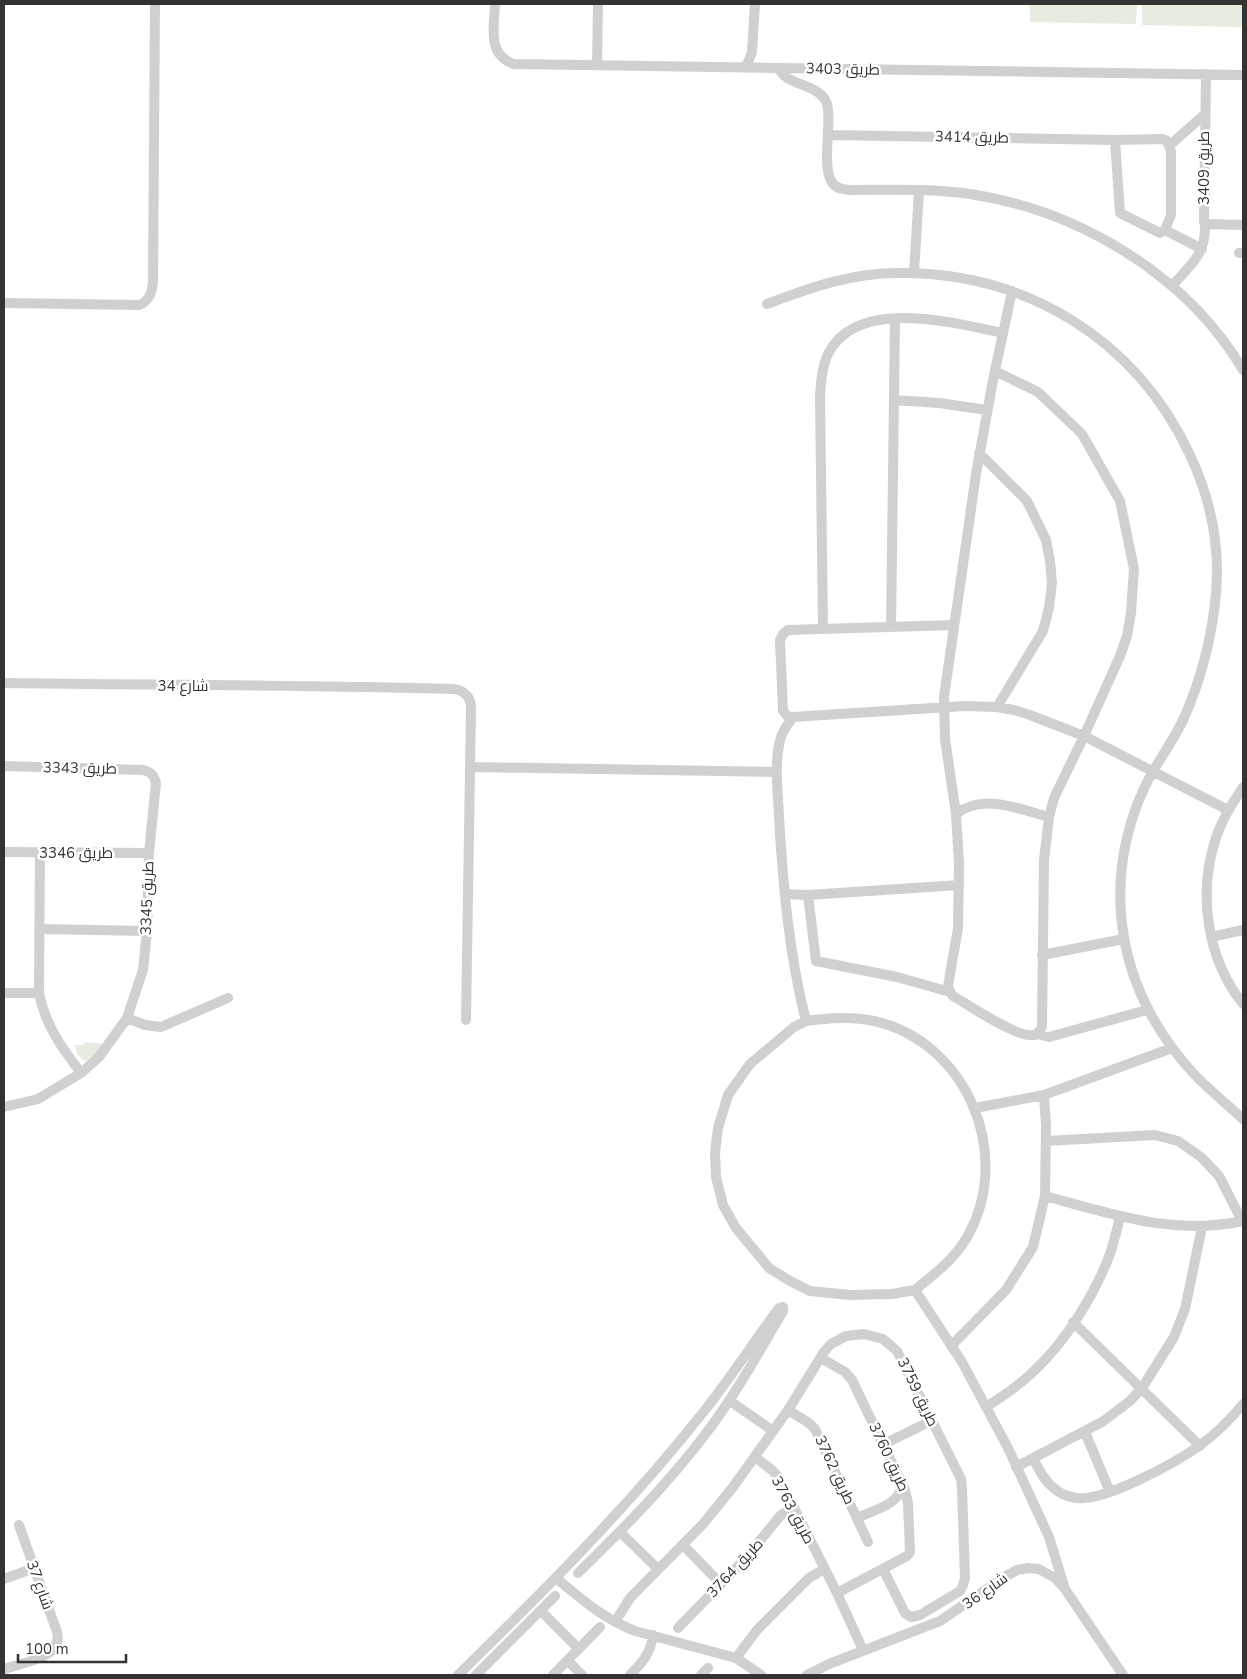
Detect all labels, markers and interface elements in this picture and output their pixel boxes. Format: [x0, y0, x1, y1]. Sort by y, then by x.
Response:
street label: طريق 3403 [806, 58, 880, 80]
street label: طريق 3414 [935, 126, 1009, 148]
street label: طريق 3409 [1194, 131, 1214, 205]
street label: شارع 34 [158, 676, 208, 697]
street label: طريق 3343 [43, 757, 117, 779]
street label: طريق 3346 [39, 843, 113, 863]
street label: طريق 3345 [136, 861, 158, 935]
street label: طريق 3759 [893, 1354, 943, 1430]
street label: طريق 3760 [864, 1419, 914, 1495]
street label: طريق 3762 [810, 1432, 860, 1508]
street label: طريق 3763 [767, 1473, 819, 1547]
street label: طريق 3764 [702, 1534, 768, 1602]
street label: شارع 37 [21, 1558, 58, 1613]
street label: شارع 36 [958, 1568, 1012, 1615]
scale bar [18, 1632, 125, 1664]
text: 100 m [25, 1639, 69, 1659]

